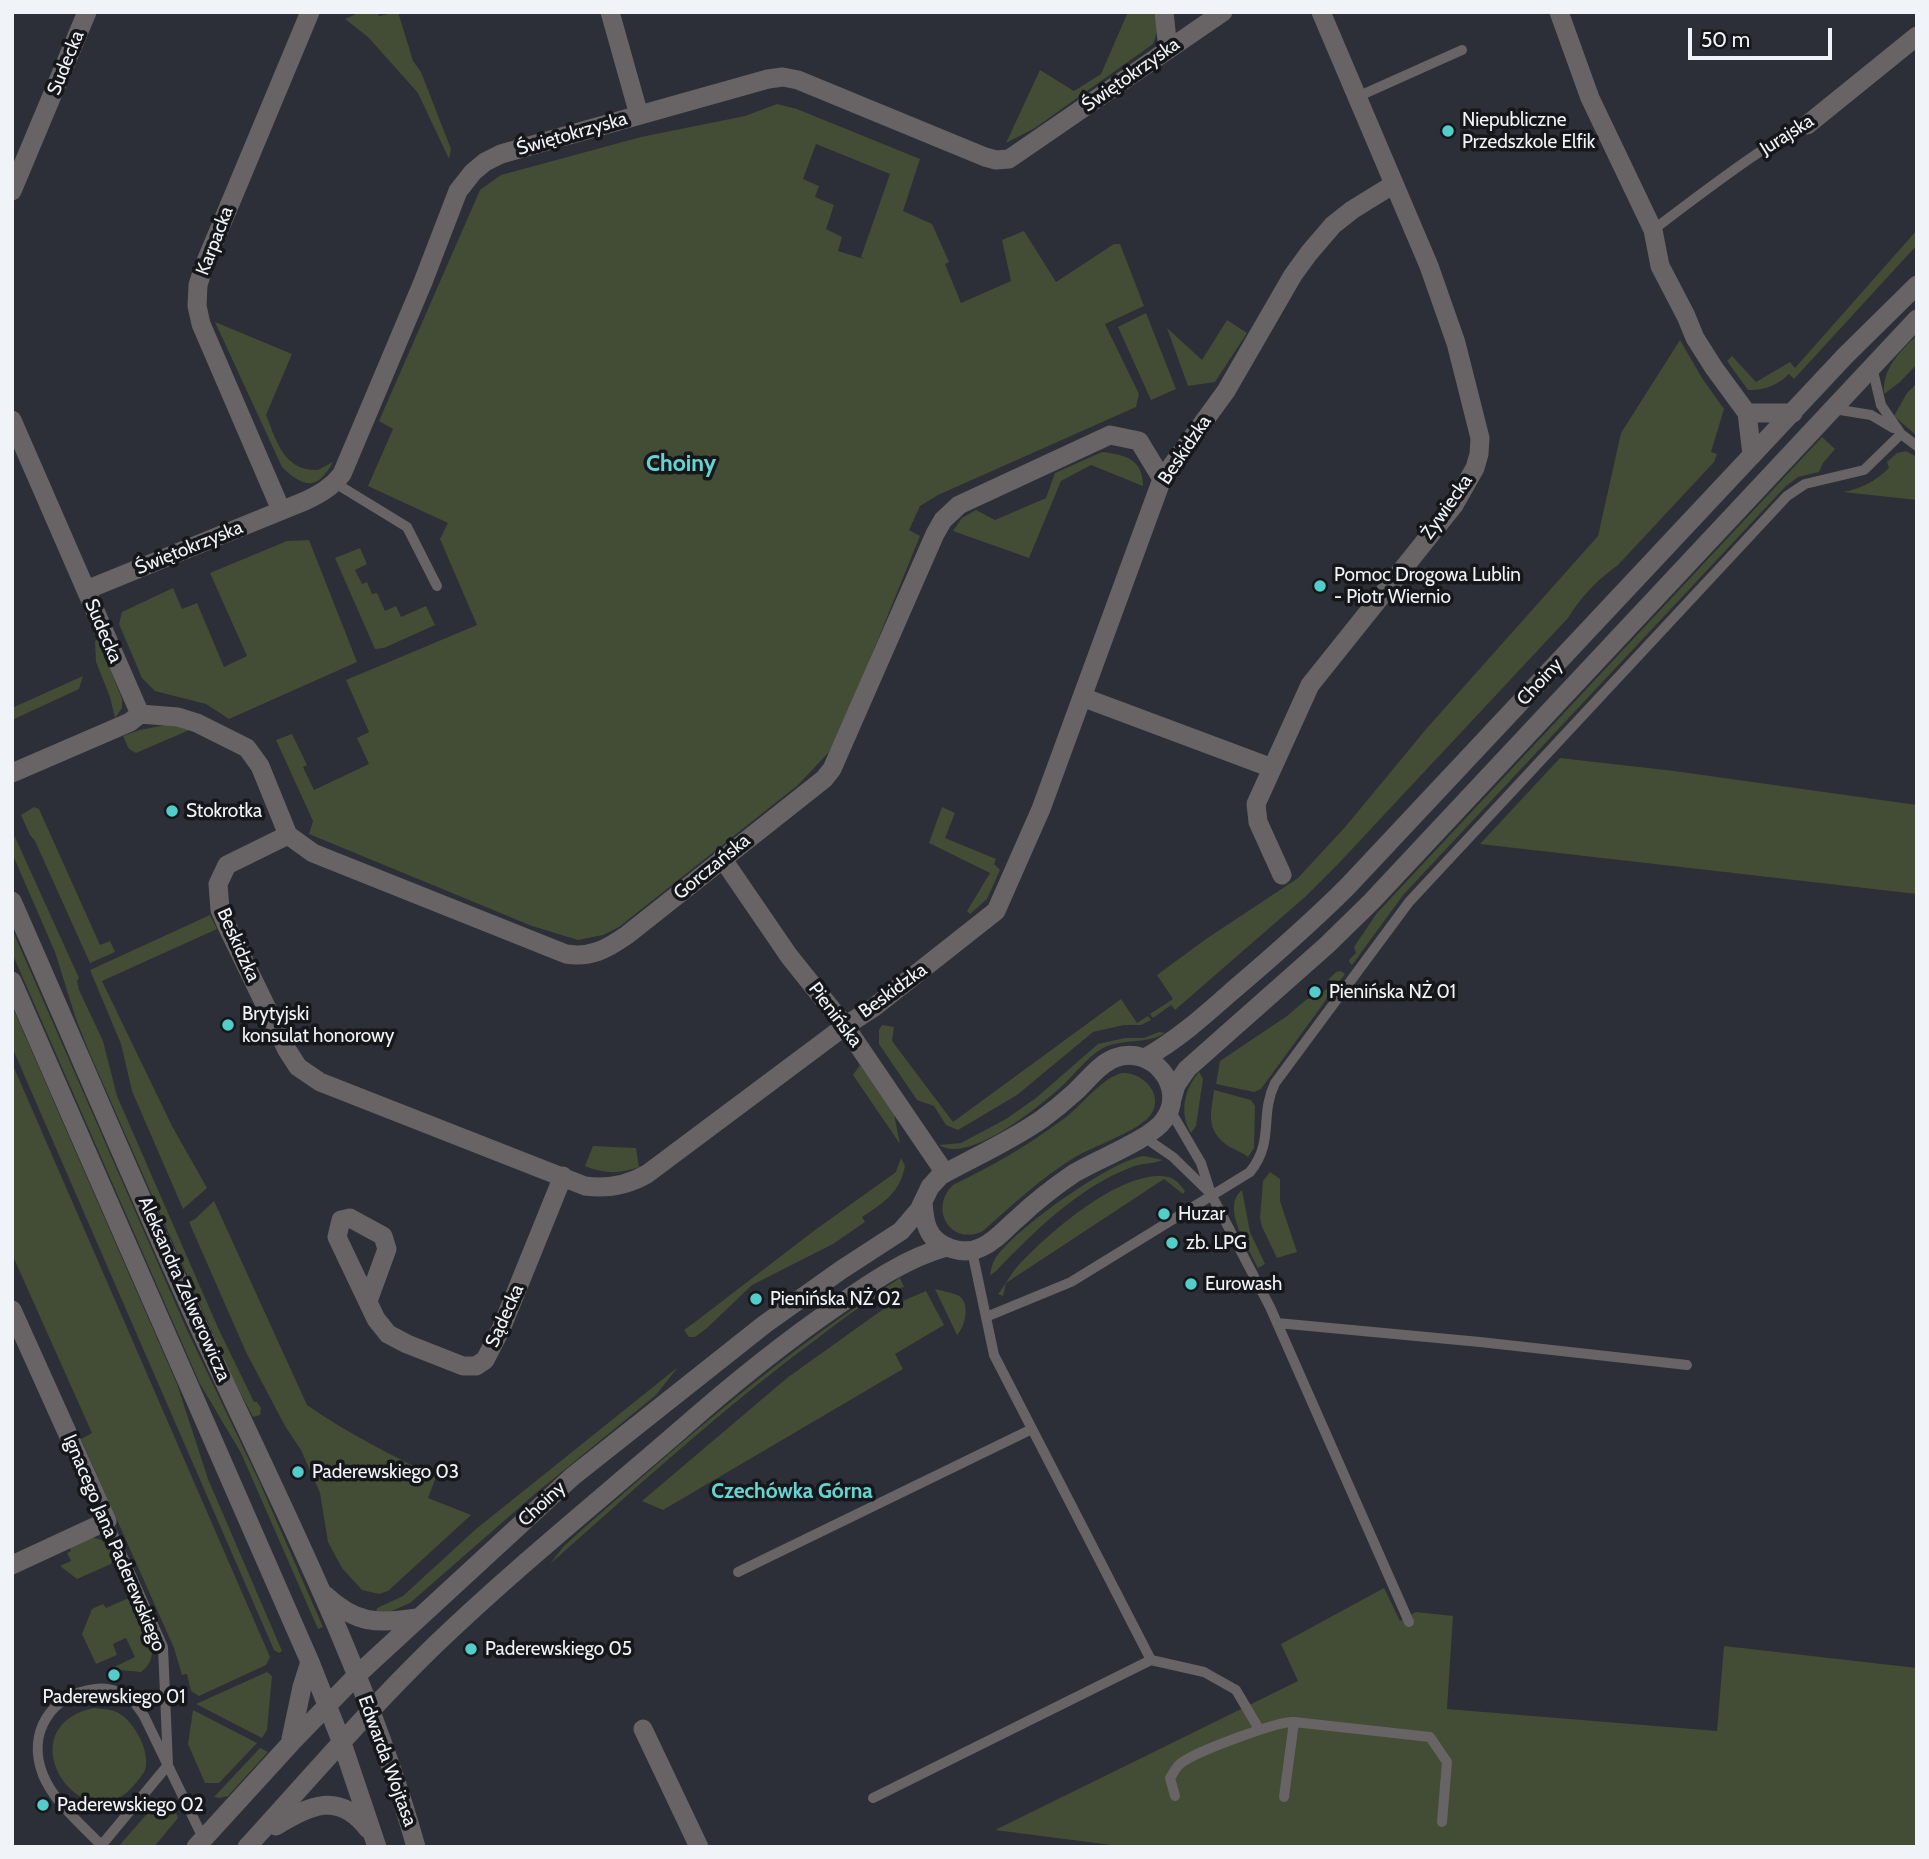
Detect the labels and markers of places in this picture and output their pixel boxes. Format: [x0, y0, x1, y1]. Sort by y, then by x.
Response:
place label: Niepubliczne Przedszkole Elfik [1462, 109, 1595, 153]
marker: Niepubliczne Przedszkole Elfik [1440, 123, 1456, 139]
place label: Pomoc Drogowa Lublin - Piotr Wiernio [1334, 564, 1521, 608]
marker: Pomoc Drogowa Lublin - Piotr Wiernio [1312, 578, 1328, 594]
place label: Stokrotka [186, 800, 262, 822]
marker: Stokrotka [164, 803, 180, 819]
place label: Pienińska NŻ 01 [1329, 981, 1456, 1003]
marker: Pienińska NŻ 01 [1307, 984, 1323, 1000]
place label: Brytyjski konsulat honorowy [242, 1003, 394, 1047]
marker: Brytyjski konsulat honorowy [220, 1017, 236, 1033]
place label: Huzar [1178, 1203, 1225, 1225]
marker: Huzar [1156, 1206, 1172, 1222]
place label: zb. LPG [1186, 1232, 1247, 1254]
marker: zb. LPG [1164, 1235, 1180, 1251]
place label: Eurowash [1205, 1273, 1282, 1295]
marker: Eurowash [1183, 1276, 1199, 1292]
place label: Pienińska NŻ 02 [770, 1288, 901, 1310]
marker: Pienińska NŻ 02 [748, 1291, 764, 1307]
place label: Paderewskiego 03 [312, 1461, 459, 1483]
marker: Paderewskiego 03 [290, 1464, 306, 1480]
place label: Paderewskiego 05 [485, 1638, 632, 1660]
marker: Paderewskiego 05 [463, 1641, 479, 1657]
marker: Paderewskiego 01 [106, 1667, 122, 1683]
place label: Paderewskiego 01 [42, 1686, 186, 1708]
place label: Paderewskiego 02 [57, 1794, 204, 1816]
marker: Paderewskiego 02 [35, 1797, 51, 1813]

